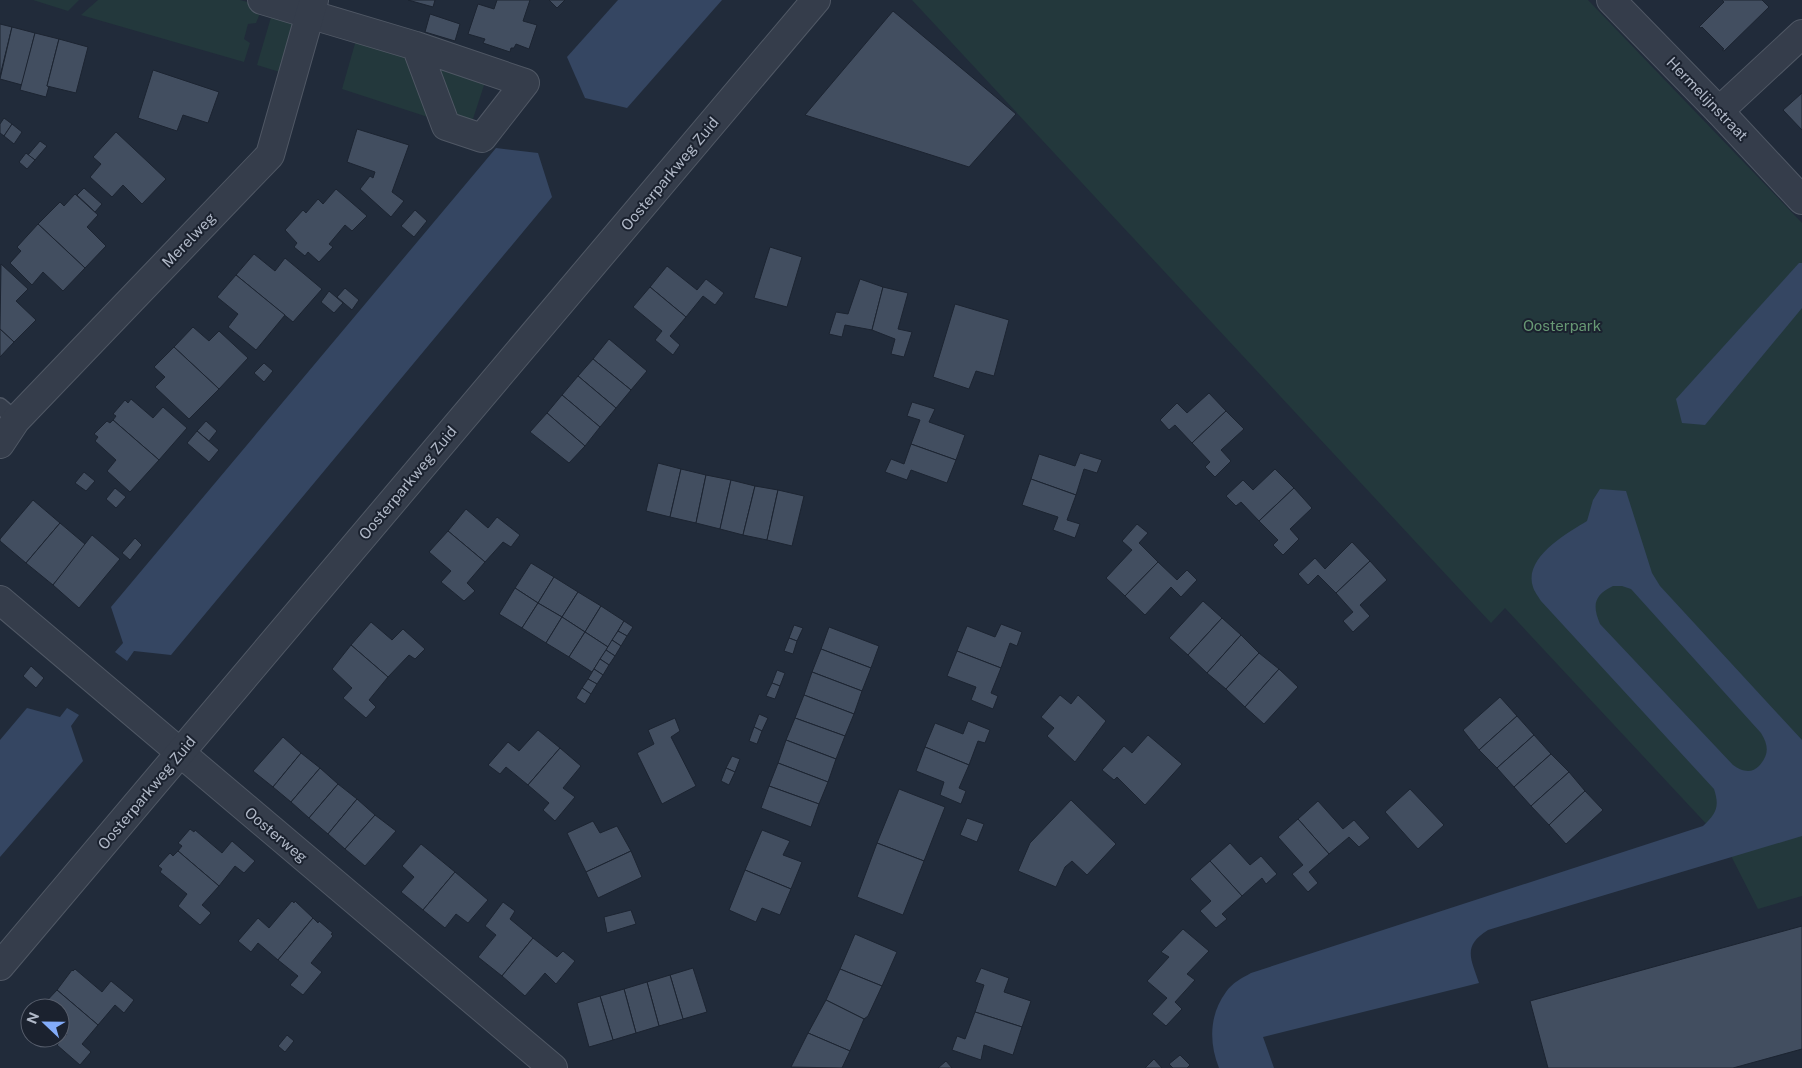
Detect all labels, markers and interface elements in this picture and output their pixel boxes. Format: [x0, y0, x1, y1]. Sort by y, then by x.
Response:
street label: Hermelijnstraat [1663, 54, 1751, 144]
street label: Oosterparkweg Zuid [617, 114, 722, 234]
street label: Merelweg [158, 209, 219, 271]
park label: Oosterpark [1523, 317, 1601, 334]
street label: Oosterparkweg Zuid [355, 423, 460, 543]
street label: Oosterparkweg Zuid [94, 733, 199, 853]
street label: Oosterweg [242, 804, 311, 866]
north arrow [20, 998, 70, 1048]
text: N [23, 1010, 42, 1026]

